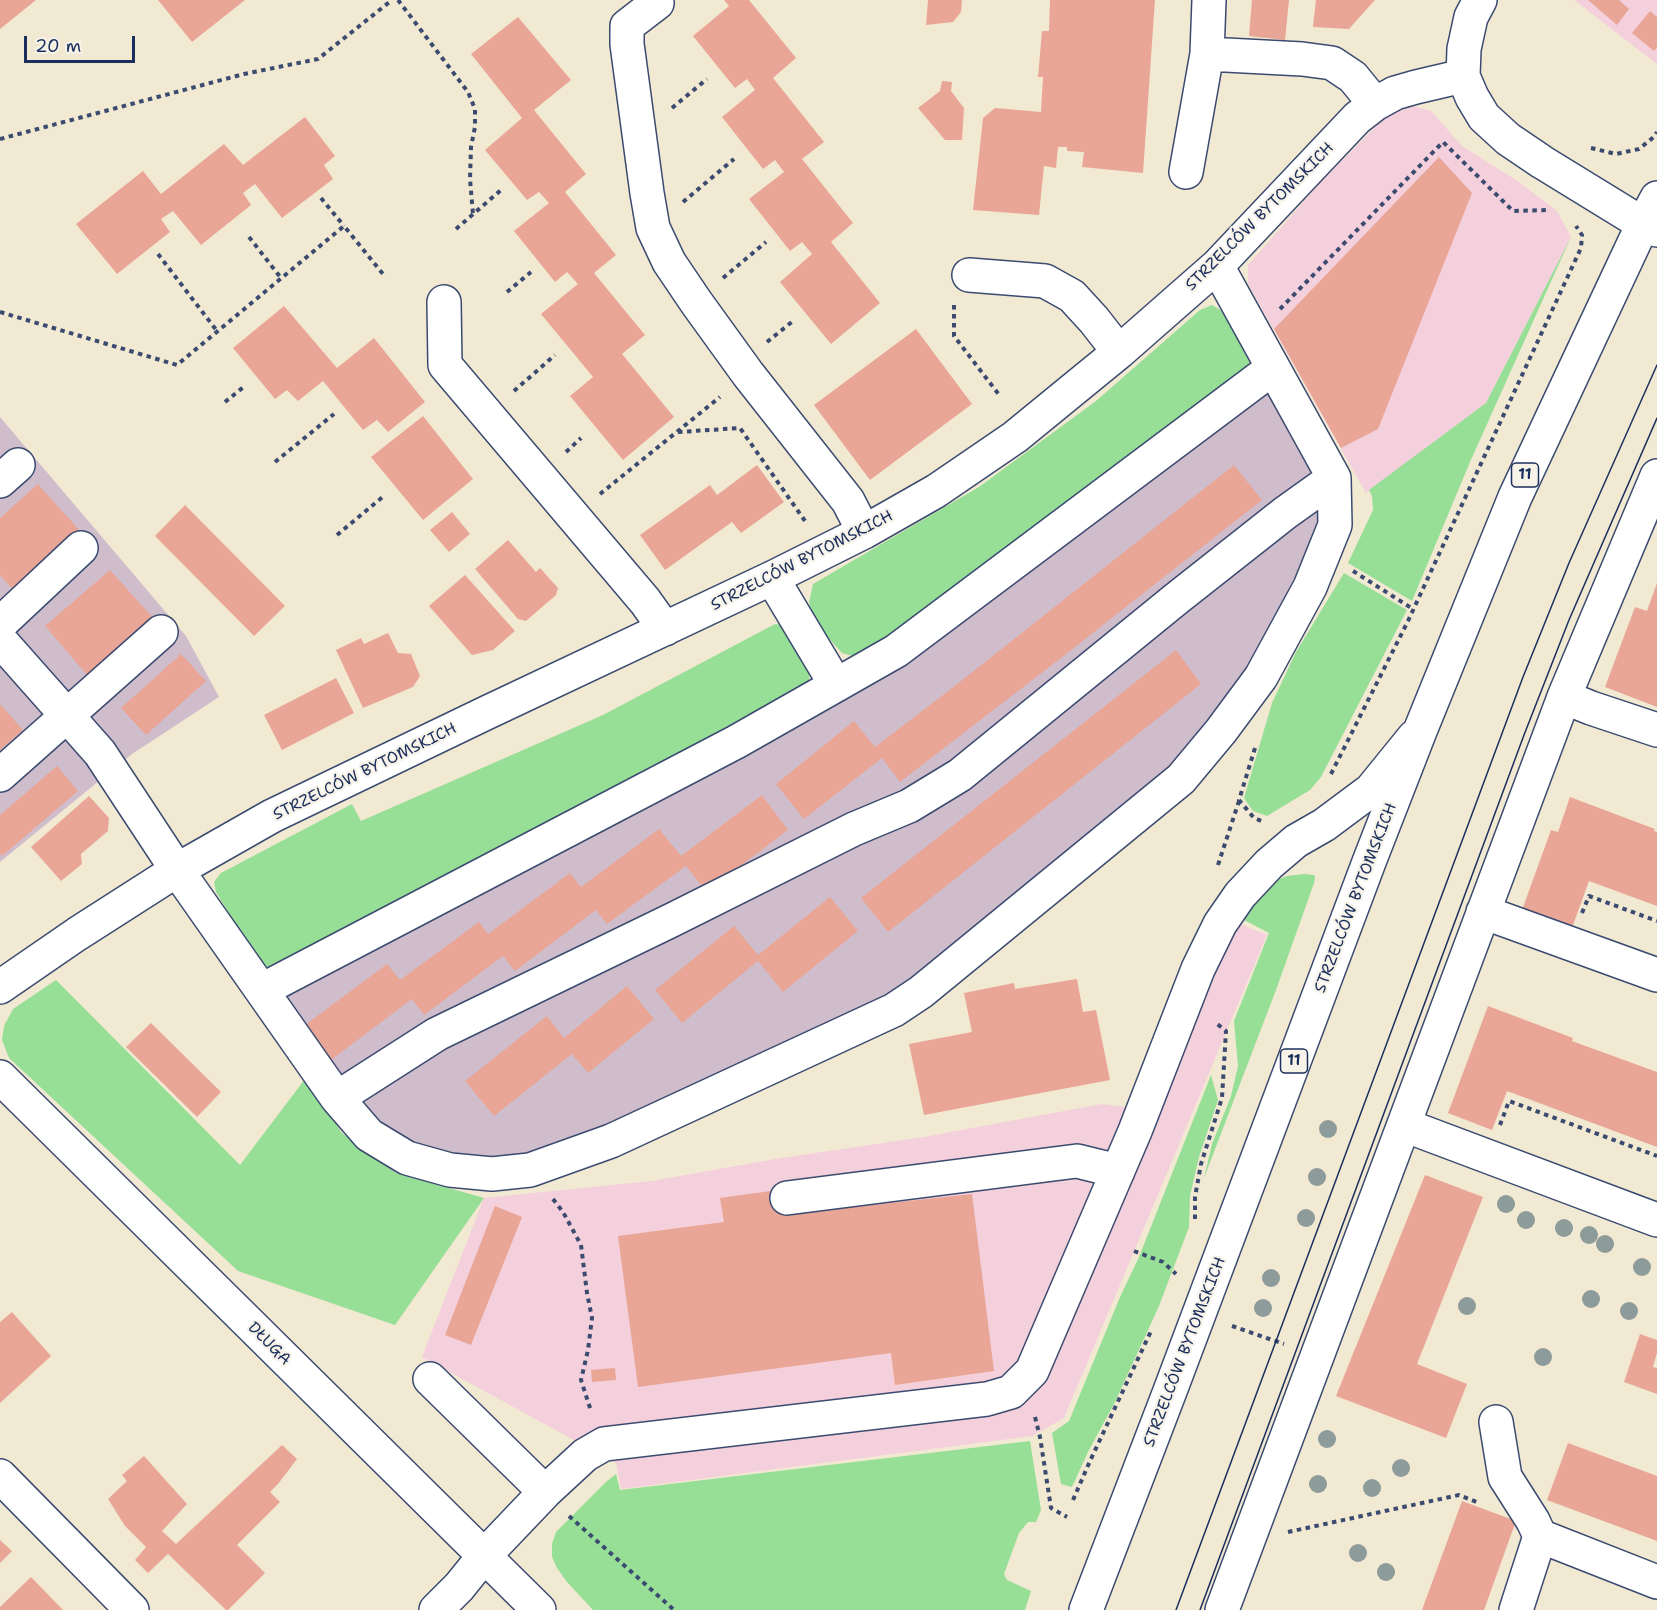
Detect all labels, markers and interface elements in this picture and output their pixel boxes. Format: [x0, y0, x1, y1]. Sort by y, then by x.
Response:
scale bar [27, 24, 138, 62]
text: 20 m [35, 34, 81, 58]
street label: STRZELCÓW BYTOMSKICH [1182, 139, 1338, 295]
road number: 11 [1512, 463, 1538, 487]
street label: STRZELCÓW BYTOMSKICH [708, 507, 896, 615]
street label: STRZELCÓW BYTOMSKICH [270, 719, 460, 825]
street label: STRZELCÓW BYTOMSKICH [1311, 800, 1401, 996]
road number: 11 [1280, 1049, 1308, 1073]
street label: STRZELCÓW BYTOMSKICH [1140, 1254, 1230, 1450]
street label: DŁUGA [243, 1318, 295, 1370]

